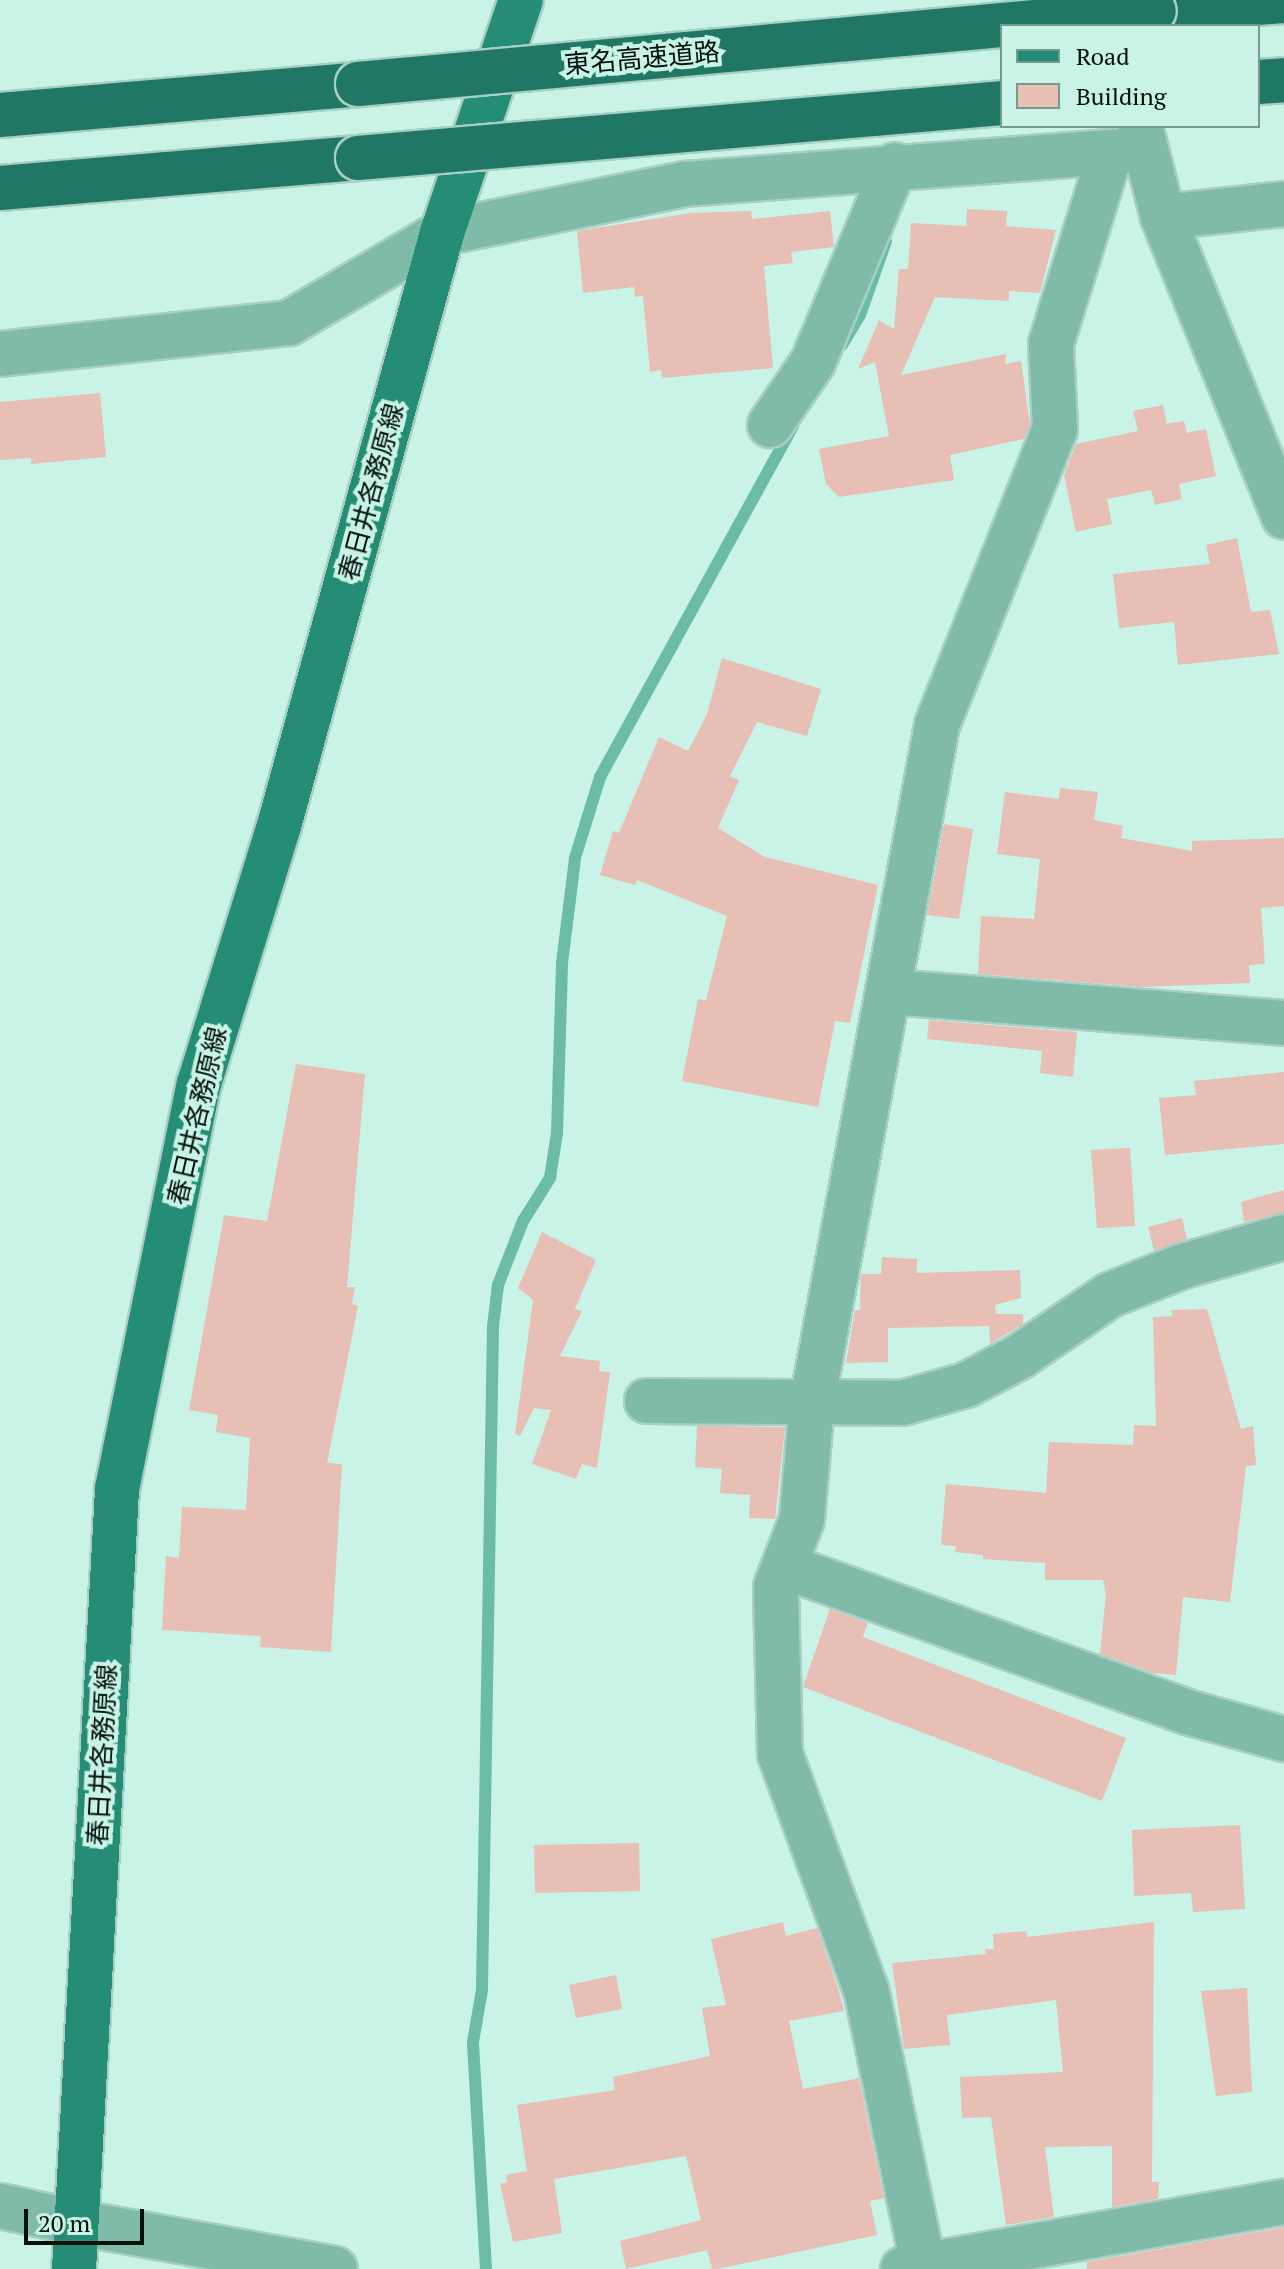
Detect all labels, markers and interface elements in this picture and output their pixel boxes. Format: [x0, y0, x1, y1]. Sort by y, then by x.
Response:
legend [1000, 24, 1260, 128]
street label: 東名高速道路 [563, 36, 721, 80]
text: Road [1076, 40, 1130, 72]
text: Building [1076, 80, 1166, 112]
street label: 春日井各務原線 [332, 400, 410, 584]
street label: 春日井各務原線 [161, 1024, 233, 1208]
street label: 春日井各務原線 [82, 1663, 122, 1847]
scale bar [28, 2193, 148, 2243]
text: 20 m [38, 2207, 90, 2239]

